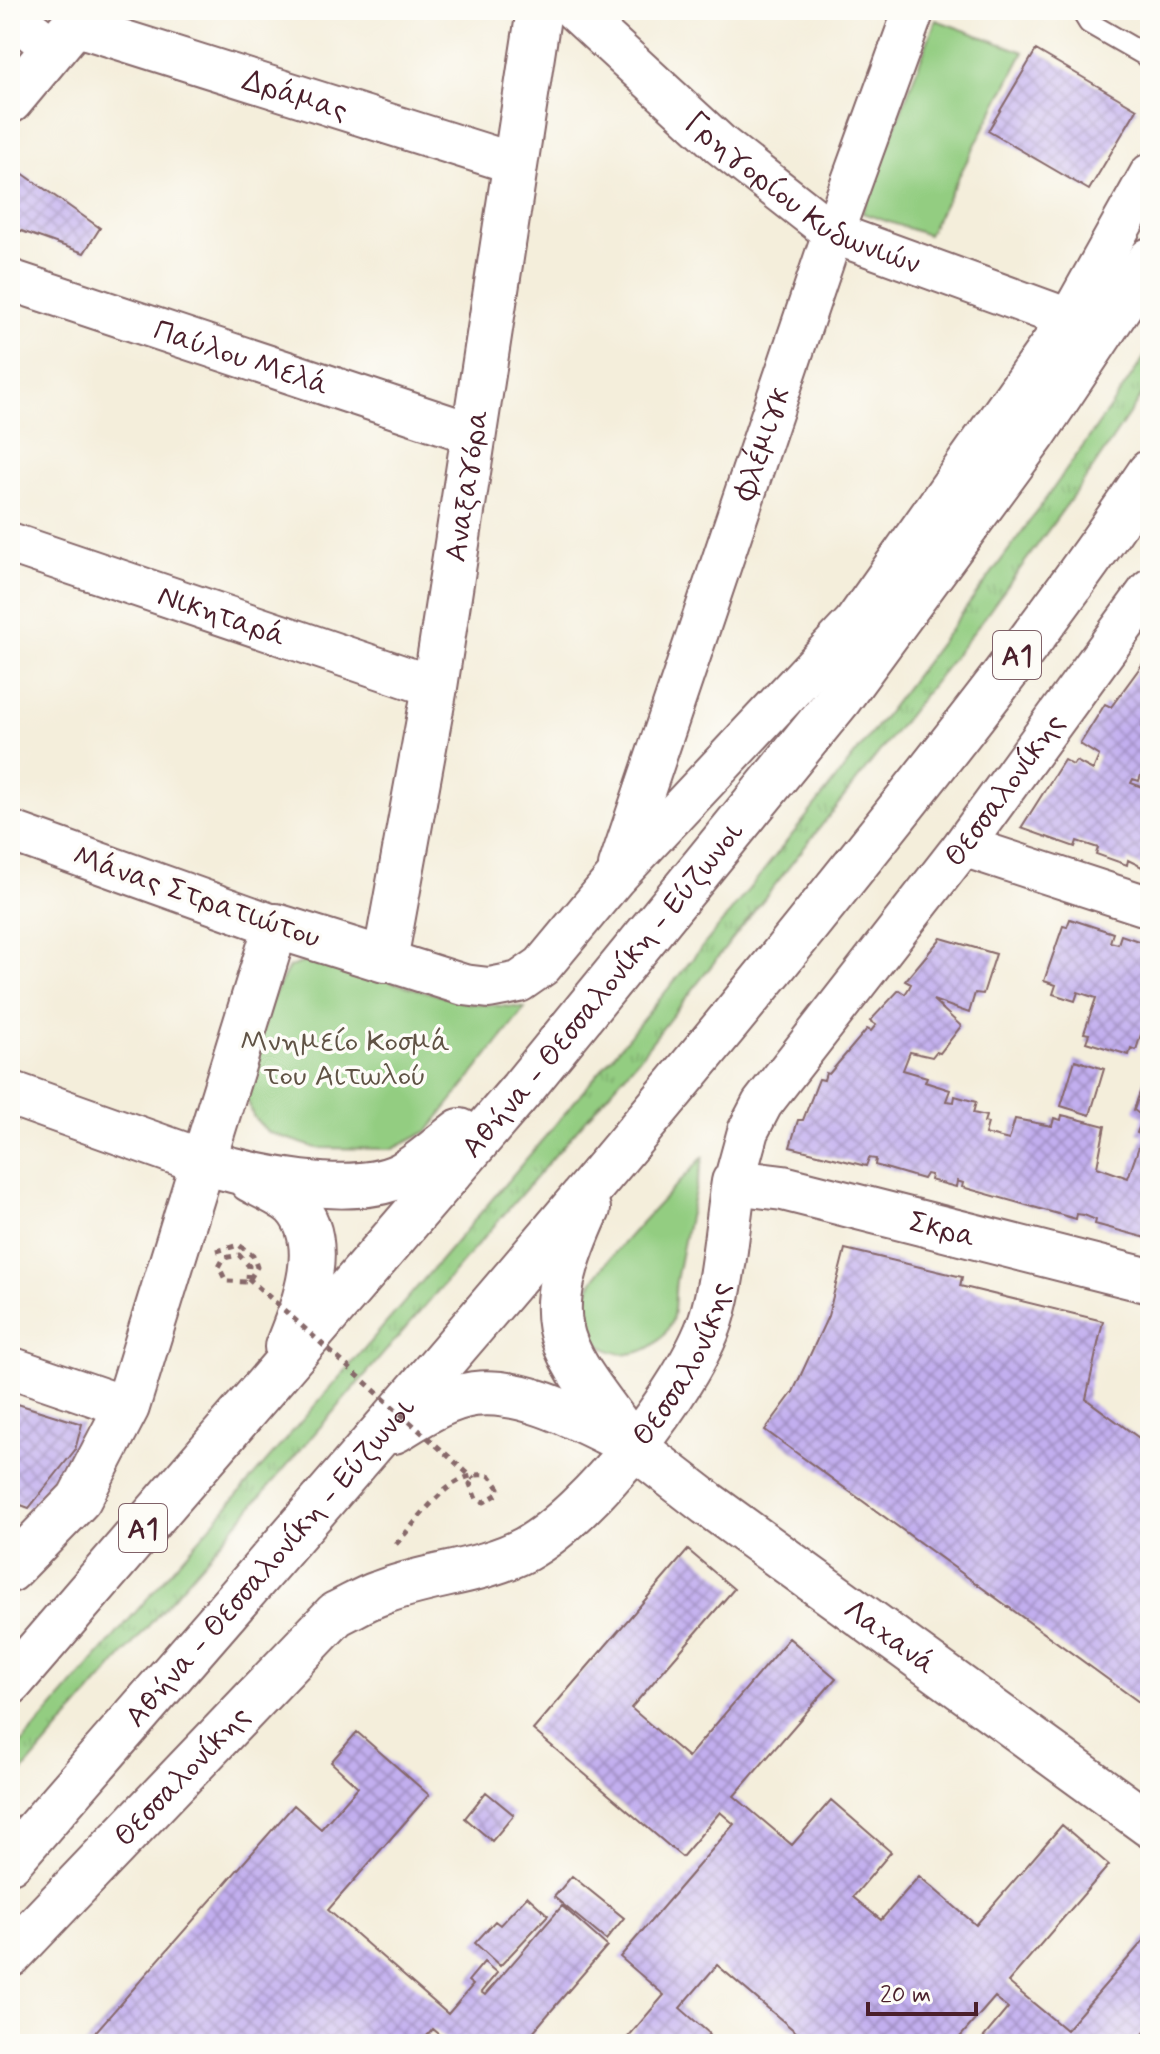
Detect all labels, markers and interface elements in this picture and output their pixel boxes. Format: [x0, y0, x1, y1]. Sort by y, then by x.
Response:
street label: Δράμας [237, 61, 352, 131]
street label: Γρηγορίου Κυδωνιών [676, 104, 925, 284]
street label: Παύλου Μελά [149, 311, 334, 406]
street label: Φλέμιγκ [726, 382, 800, 507]
street label: Αναξαγόρα [436, 407, 498, 565]
street label: Νικηταρά [152, 576, 291, 656]
road number: Α1 [993, 631, 1041, 679]
street label: Θεσσαλονίκης [936, 706, 1074, 875]
street label: Αθήνα - Θεσσαλονίκη - Εύζωνοι [453, 814, 753, 1167]
street label: Μάνας Στρατιώτου [68, 837, 325, 958]
park label: Μνημείο Κοσμά του Αιτωλού [240, 1023, 450, 1096]
street label: Σκρα [905, 1203, 980, 1257]
street label: Θεσσαλονίκης [624, 1279, 741, 1454]
street label: Αθήνα - Θεσσαλονίκη - Εύζωνοι [117, 1390, 424, 1736]
road number: Α1 [119, 1504, 167, 1552]
street label: Λαχανά [835, 1591, 943, 1684]
street label: Θεσσαλονίκης [106, 1698, 259, 1856]
scale bar [868, 1966, 976, 2016]
text: 20 m [880, 1980, 931, 2011]

